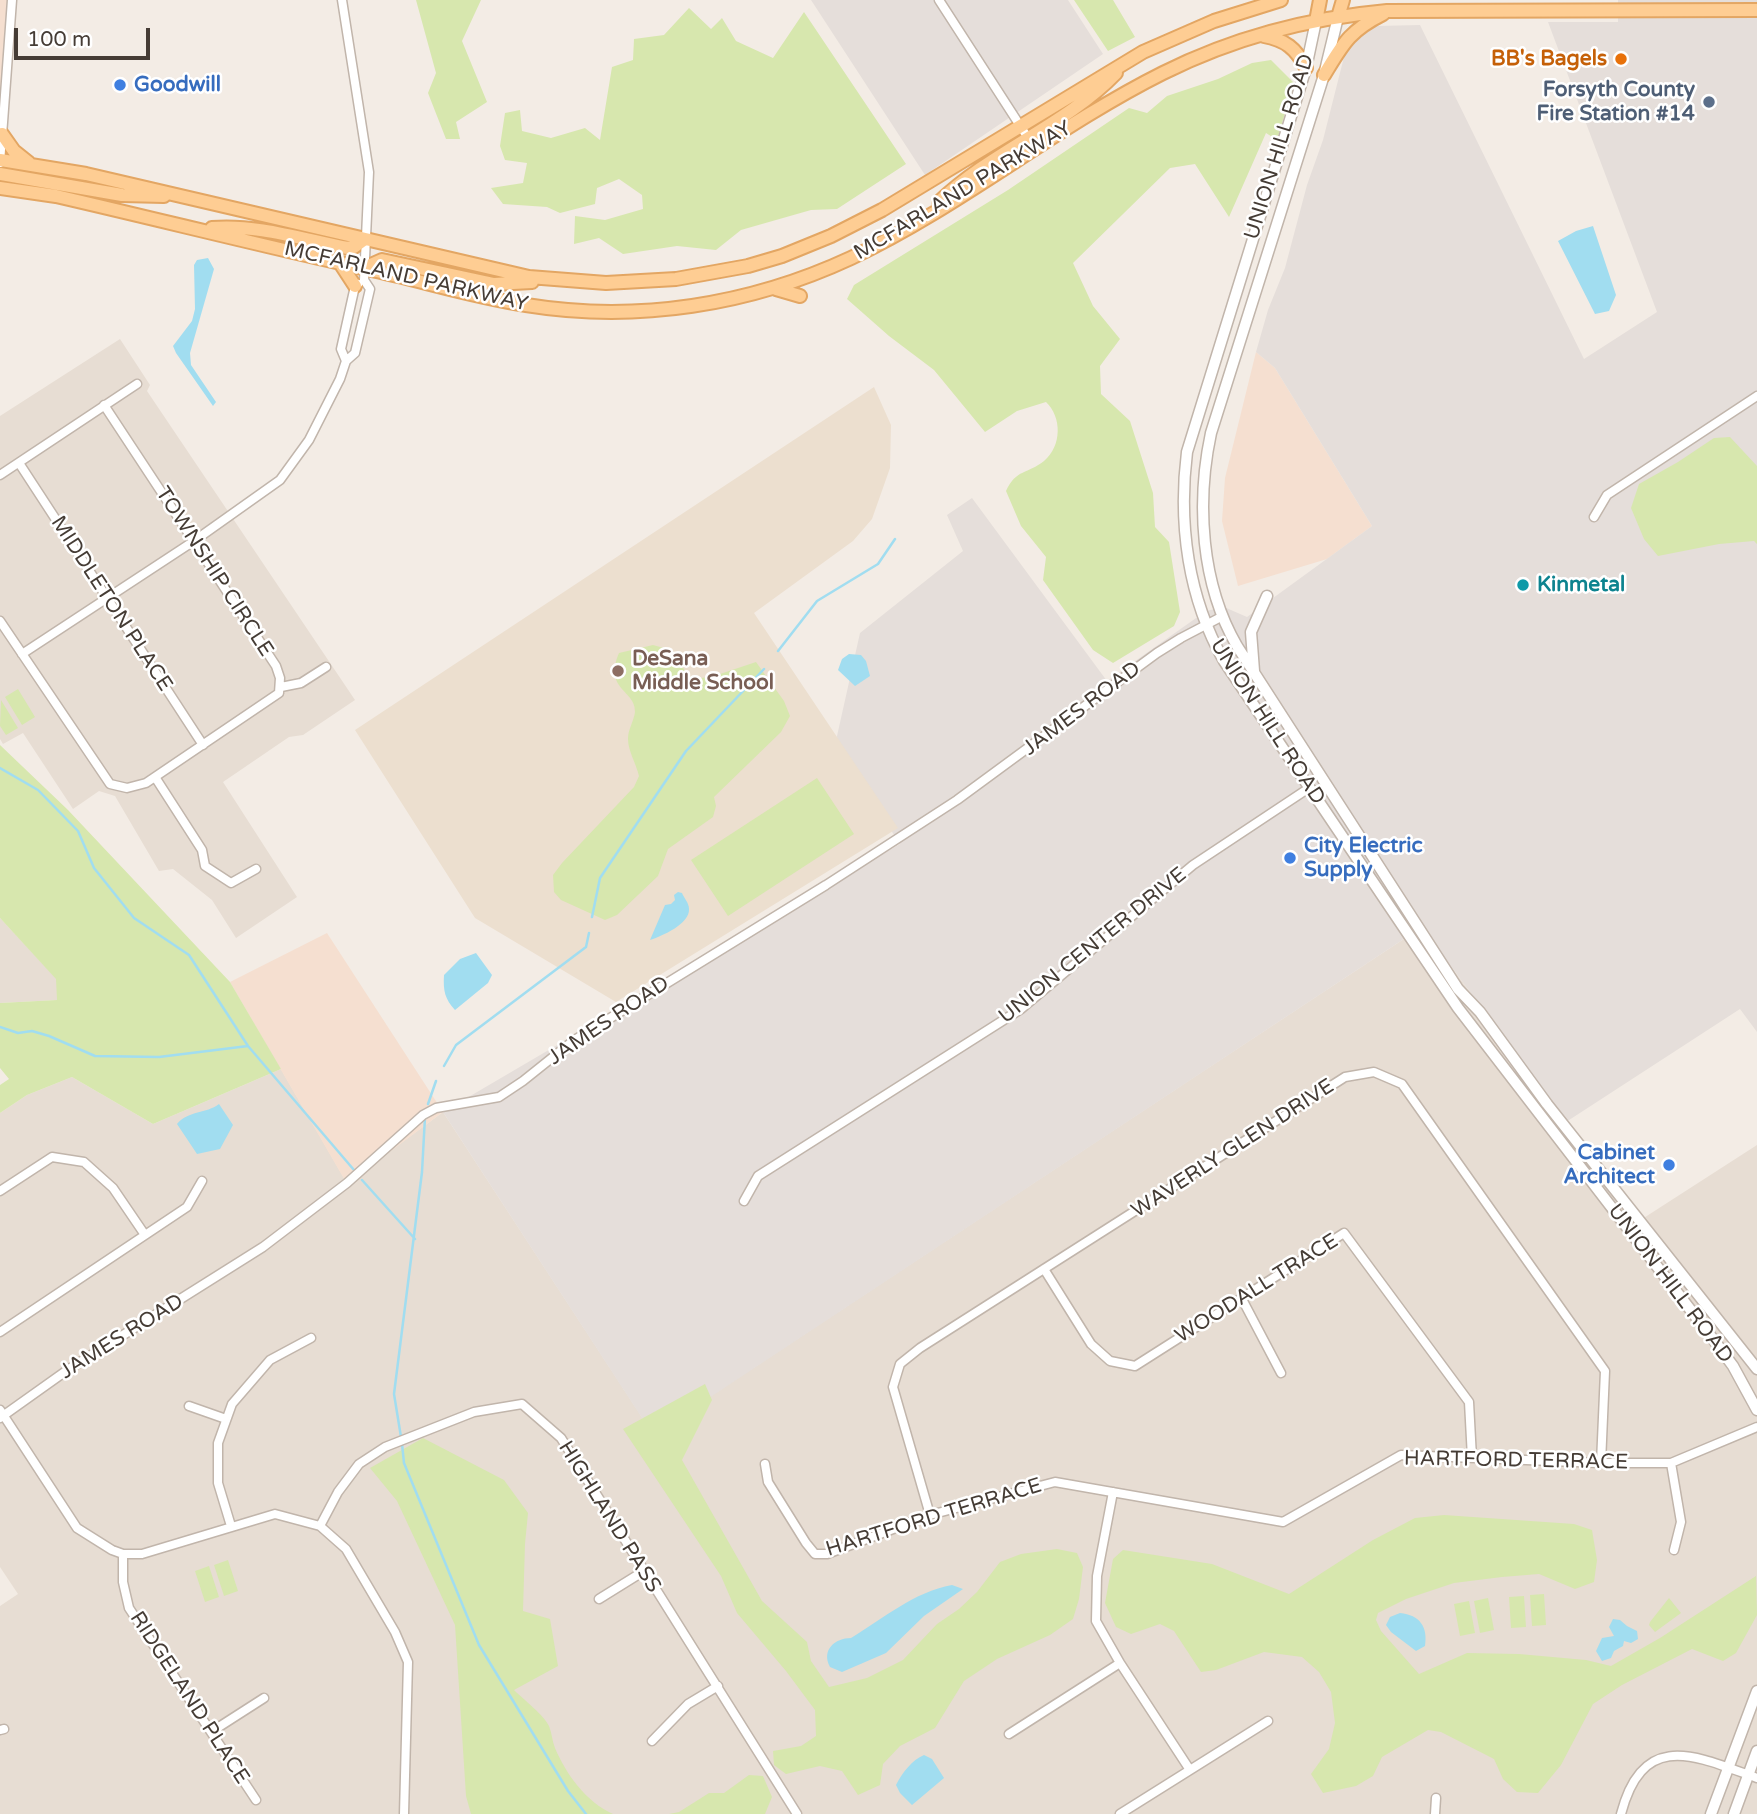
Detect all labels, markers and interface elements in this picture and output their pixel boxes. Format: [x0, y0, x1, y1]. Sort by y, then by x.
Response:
scale bar [18, 14, 154, 58]
text: 100 m [27, 27, 91, 52]
place label: BB's Bagels [1491, 46, 1607, 72]
street label: UNION HILL ROAD [1240, 51, 1320, 243]
marker: BB's Bagels [1613, 51, 1629, 67]
place label: Goodwill [134, 72, 221, 98]
marker: Goodwill [112, 77, 128, 93]
place label: Forsyth County Fire Station #14 [1537, 77, 1695, 127]
marker: Forsyth County Fire Station #14 [1701, 94, 1717, 110]
street label: MCFARLAND PARKWAY [850, 116, 1076, 266]
street label: MCFARLAND PARKWAY [282, 237, 530, 317]
street label: TOWNSHIP CIRCLE [150, 482, 278, 662]
street label: MIDDLETON PLACE [45, 512, 177, 696]
place label: Kinmetal [1537, 572, 1625, 598]
marker: Kinmetal [1515, 577, 1531, 593]
street label: UNION HILL ROAD [1204, 634, 1330, 810]
place label: DeSana Middle School [632, 646, 774, 696]
street label: JAMES ROAD [1018, 657, 1146, 761]
marker: DeSana Middle School [610, 663, 626, 679]
place label: City Electric Supply [1304, 833, 1423, 883]
marker: City Electric Supply [1282, 850, 1298, 866]
street label: UNION CENTER DRIVE [994, 862, 1192, 1030]
street label: JAMES ROAD [544, 971, 674, 1071]
street label: WAVERLY GLEN DRIVE [1127, 1074, 1339, 1224]
place label: Cabinet Architect [1564, 1140, 1655, 1190]
marker: Cabinet Architect [1661, 1157, 1677, 1173]
street label: UNION HILL ROAD [1602, 1199, 1738, 1369]
street label: WOODALL TRACE [1171, 1229, 1343, 1349]
street label: JAMES ROAD [56, 1289, 188, 1385]
street label: HIGHLAND PASS [552, 1437, 666, 1597]
street label: HARTFORD TERRACE [1404, 1446, 1628, 1476]
street label: HARTFORD TERRACE [823, 1473, 1045, 1563]
street label: RIDGELAND PLACE [124, 1607, 254, 1789]

